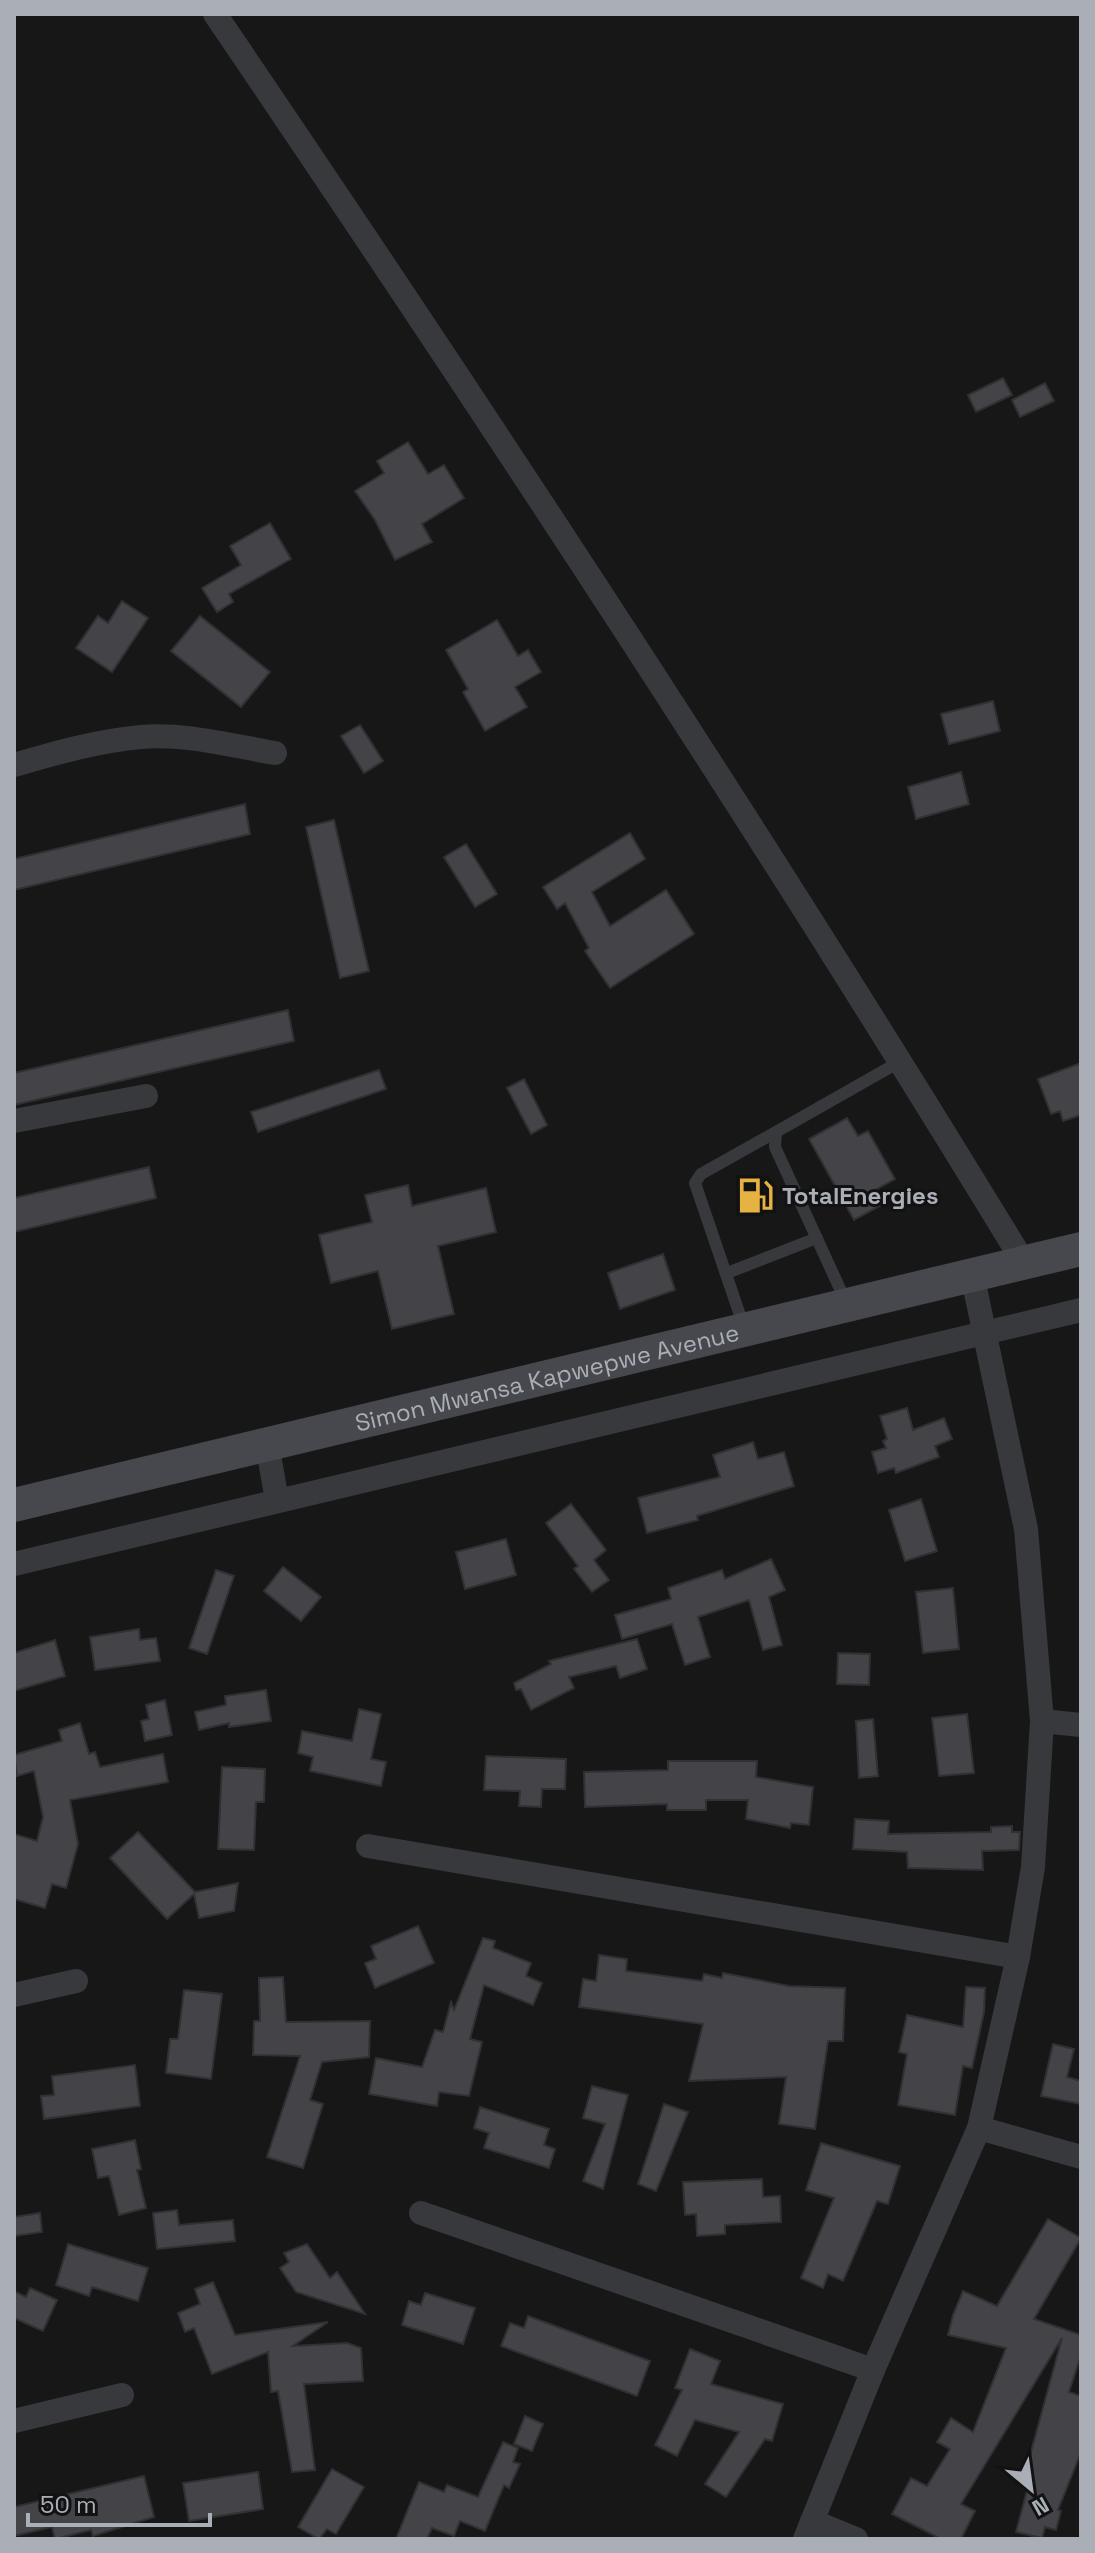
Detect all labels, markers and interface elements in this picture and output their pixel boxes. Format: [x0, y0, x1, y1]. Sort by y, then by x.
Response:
fuel station icon: TotalEnergies [737, 1176, 775, 1214]
place label: TotalEnergies [782, 1180, 938, 1211]
street label: Simon Mwansa Kapwepwe Avenue [352, 1316, 742, 1438]
north arrow [991, 2449, 1071, 2529]
scale bar [28, 2477, 210, 2527]
text: 50 m [40, 2489, 97, 2520]
text: N [1027, 2491, 1054, 2522]

